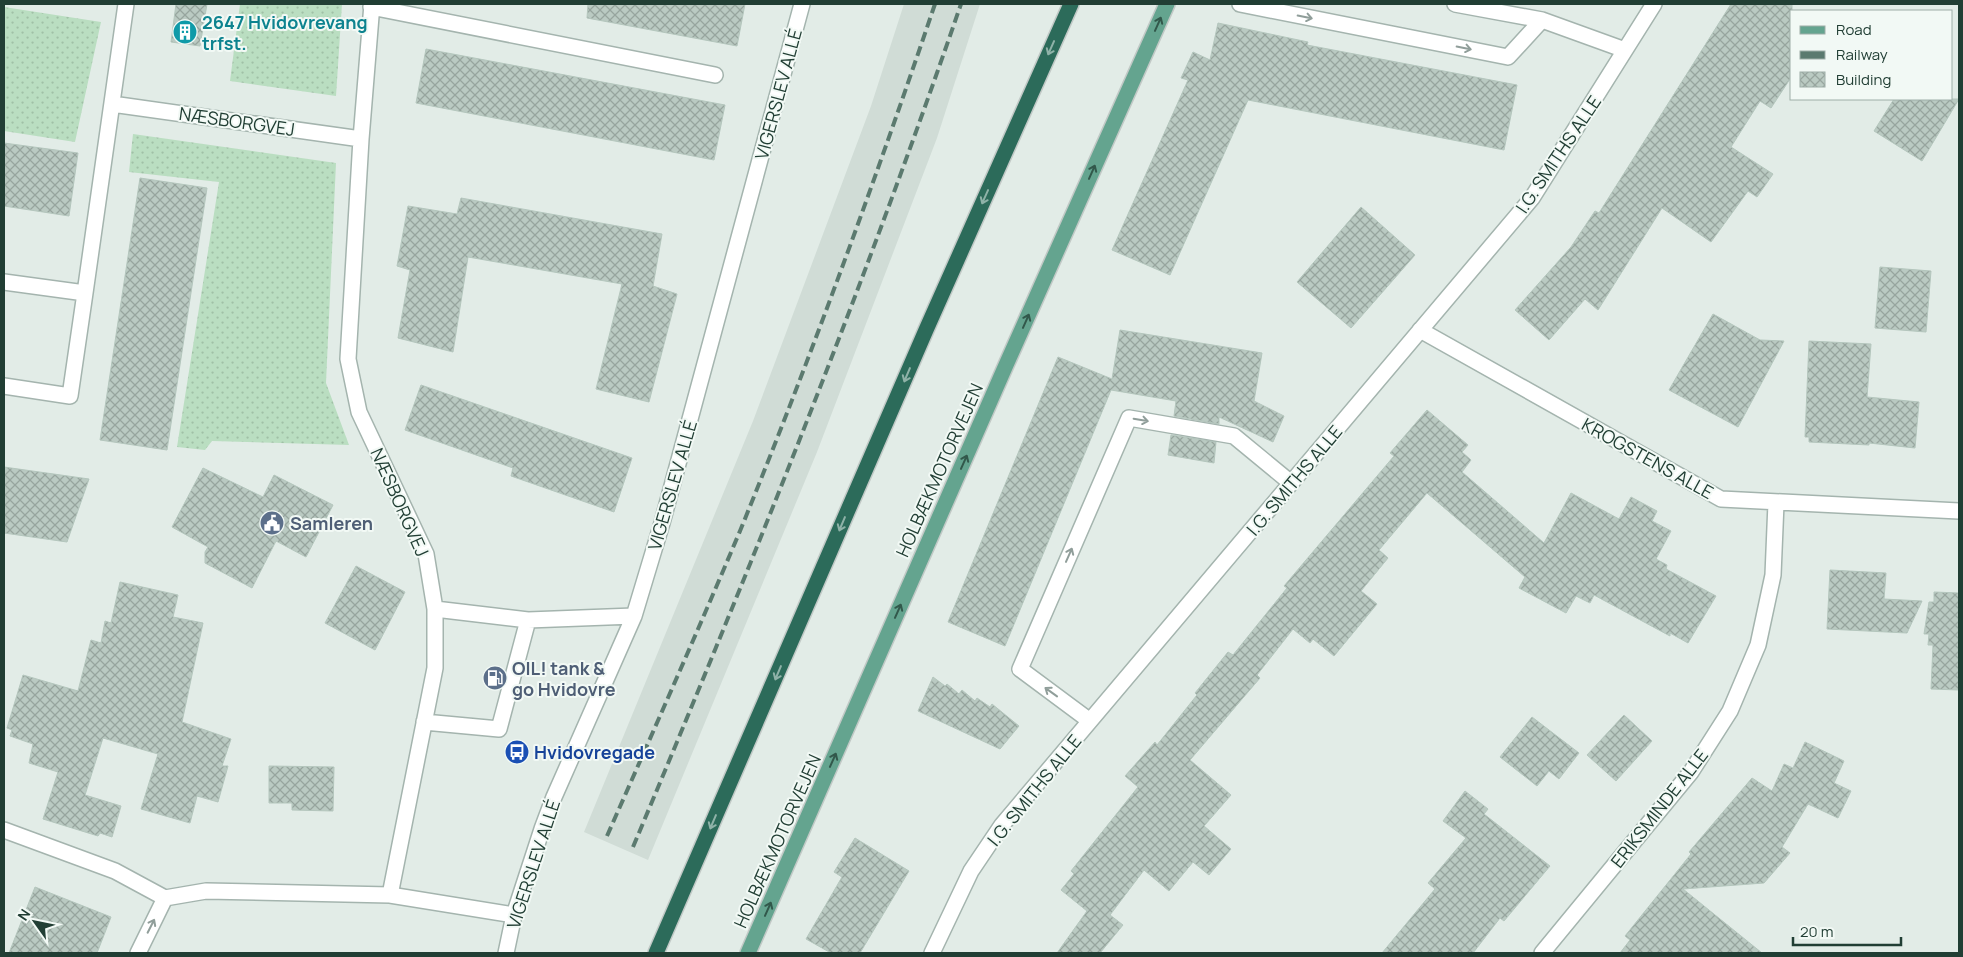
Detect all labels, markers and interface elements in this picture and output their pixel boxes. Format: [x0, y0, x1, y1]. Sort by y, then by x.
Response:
place label: 2647 Hvidovrevang trfst. [202, 10, 367, 55]
legend [1790, 10, 1953, 100]
one-way arrow [1296, 12, 1312, 22]
one-way arrow [1154, 17, 1164, 32]
building icon: 2647 Hvidovrevang trfst. [172, 19, 198, 45]
text: Road [1836, 19, 1872, 40]
street label: VIGERSLEV ALLÉ [749, 26, 807, 162]
one-way arrow [1046, 40, 1056, 55]
one-way arrow [1456, 44, 1472, 53]
text: Railway [1836, 44, 1888, 65]
text: Building [1836, 69, 1891, 90]
street label: I.G. SMITHS ALLE [1510, 91, 1606, 217]
street label: NÆSBORGVEJ [178, 101, 296, 141]
one-way arrow [1088, 165, 1097, 180]
one-way arrow [980, 189, 990, 204]
one-way arrow [1021, 314, 1031, 329]
one-way arrow [901, 367, 910, 382]
street label: HOLBÆKMOTORVEJEN [890, 379, 988, 561]
street label: KROGSTENS ALLE [1578, 412, 1718, 504]
one-way arrow [1133, 416, 1149, 426]
street label: VIGERSLEV ALLÉ [642, 417, 702, 553]
street label: I.G. SMITHS ALLE [1241, 420, 1347, 540]
street label: NÆSBORGVEJ [365, 444, 435, 560]
one-way arrow [959, 455, 969, 470]
public building icon: Samleren [259, 510, 285, 536]
place label: Samleren [290, 511, 373, 535]
one-way arrow [837, 516, 847, 531]
one-way arrow [1065, 548, 1075, 563]
one-way arrow [894, 604, 904, 619]
place label: OIL! tank & go Hvidovre [512, 656, 616, 701]
fuel station icon: OIL! tank & go Hvidovre [482, 665, 508, 691]
one-way arrow [772, 665, 782, 680]
one-way arrow [1045, 686, 1058, 697]
street label: I.G. SMITHS ALLE [982, 729, 1086, 851]
bus stop icon: Hvidovregade [504, 739, 530, 765]
place label: Hvidovregade [534, 740, 655, 764]
street label: ERIKSMINDE ALLE [1605, 744, 1713, 872]
street label: HOLBÆKMOTORVEJEN [728, 750, 826, 932]
one-way arrow [828, 753, 838, 768]
street label: VIGERSLEV ALLÉ [501, 796, 565, 932]
one-way arrow [707, 814, 717, 829]
north arrow [10, 897, 60, 947]
one-way arrow [763, 902, 773, 917]
text: N [13, 905, 34, 924]
scale bar [1793, 914, 1900, 946]
one-way arrow [147, 919, 157, 934]
text: 20 m [1800, 921, 1833, 942]

